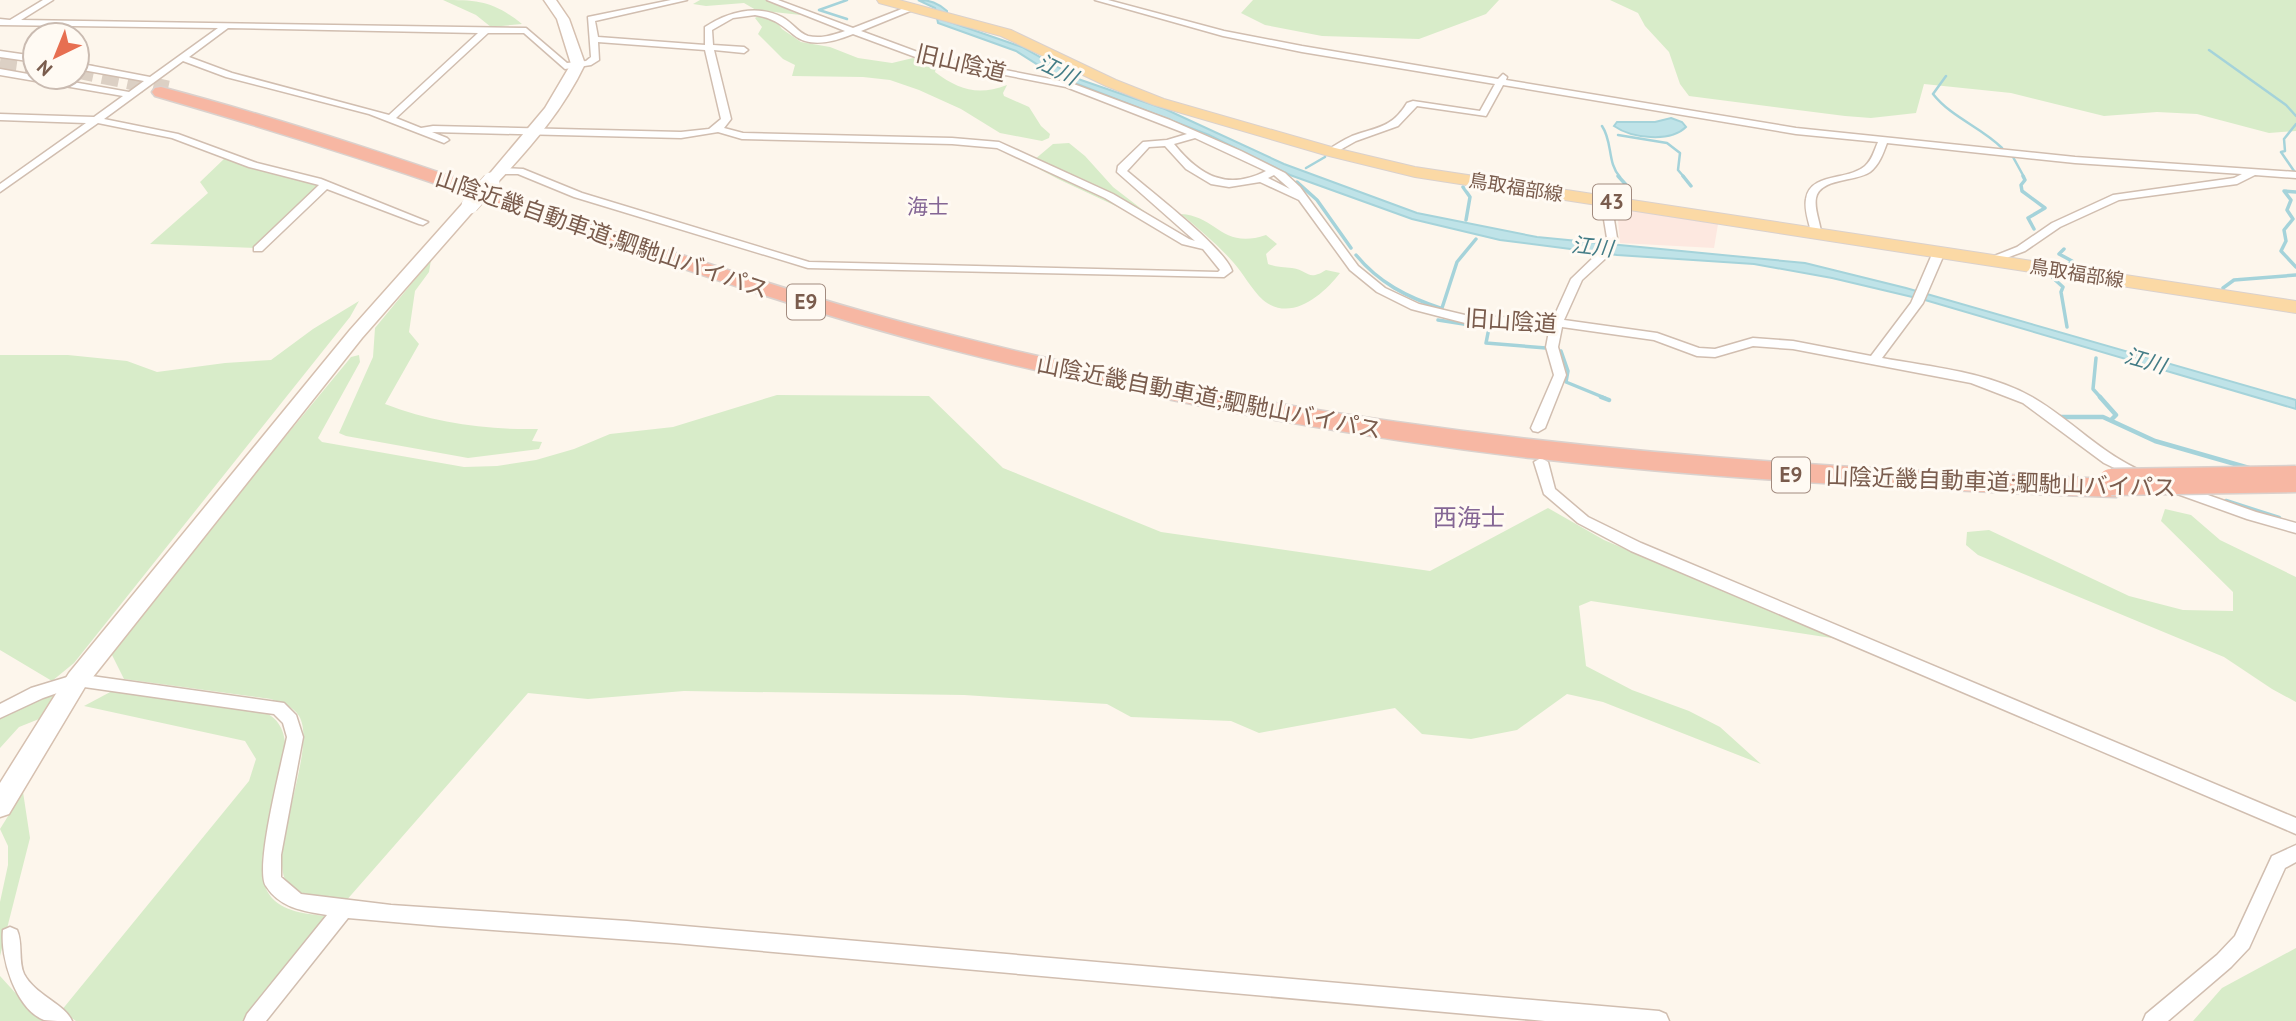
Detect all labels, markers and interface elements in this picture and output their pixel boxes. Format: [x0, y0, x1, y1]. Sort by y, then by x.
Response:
north arrow [21, 21, 91, 91]
street label: 旧山陰道 [913, 38, 1009, 87]
water label: 江川 [1032, 48, 1084, 92]
text: N [32, 55, 57, 81]
street label: 山陰近畿自動車道;駟馳山バイパス [432, 163, 773, 304]
street label: 鳥取福部線 [1467, 168, 1565, 206]
road number: 43 [1593, 184, 1631, 220]
district label: 海士 [907, 193, 949, 220]
water label: 江川 [1570, 231, 1616, 262]
street label: 鳥取福部線 [2028, 254, 2126, 292]
road number: E9 [787, 284, 825, 320]
street label: 旧山陰道 [1464, 303, 1558, 338]
water label: 江川 [2121, 342, 2171, 380]
street label: 山陰近畿自動車道;駟馳山バイパス [1034, 349, 1384, 444]
road number: E9 [1772, 458, 1810, 492]
street label: 山陰近畿自動車道;駟馳山バイパス [1825, 461, 2177, 502]
district label: 西海士 [1433, 502, 1505, 533]

